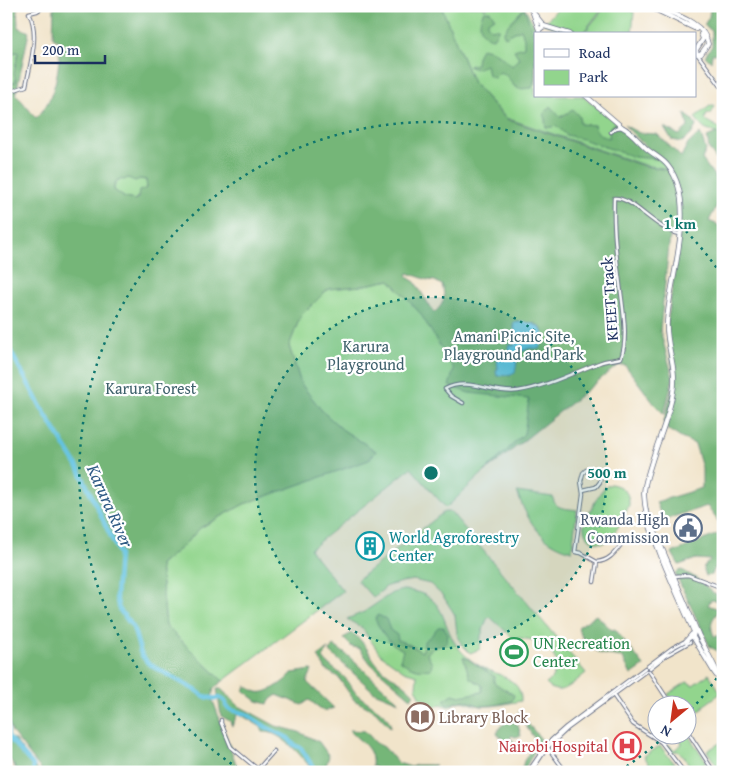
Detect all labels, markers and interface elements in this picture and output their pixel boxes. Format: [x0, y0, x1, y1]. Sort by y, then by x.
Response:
scale bar [35, 32, 105, 64]
legend [534, 32, 696, 98]
text: 200 m [42, 39, 80, 60]
text: Road [579, 42, 610, 63]
text: Park [579, 66, 608, 87]
text: 1 km [664, 213, 696, 234]
street label: KFEET Track [594, 255, 624, 342]
park label: Amani Picnic Site, Playground and Park [444, 324, 585, 366]
park label: Karura Playground [327, 334, 405, 376]
park label: Karura Forest [105, 376, 197, 400]
water label: Karura River [80, 459, 141, 553]
text: 500 m [587, 462, 627, 483]
centre of rings [422, 464, 440, 482]
place label: Rwanda High Commission [580, 507, 669, 549]
public building icon: Rwanda High Commission [673, 513, 703, 543]
place label: World Agroforestry Center [389, 525, 519, 567]
building icon: World Agroforestry Center [355, 531, 385, 561]
place label: UN Recreation Center [533, 631, 630, 673]
sports icon: UN Recreation Center [499, 637, 529, 667]
north arrow [646, 696, 696, 746]
library icon: Library Block [405, 702, 435, 732]
place label: Library Block [439, 705, 529, 729]
text: N [656, 720, 675, 742]
hospital icon: Nairobi Hospital [612, 731, 642, 761]
place label: Nairobi Hospital [499, 734, 609, 758]

